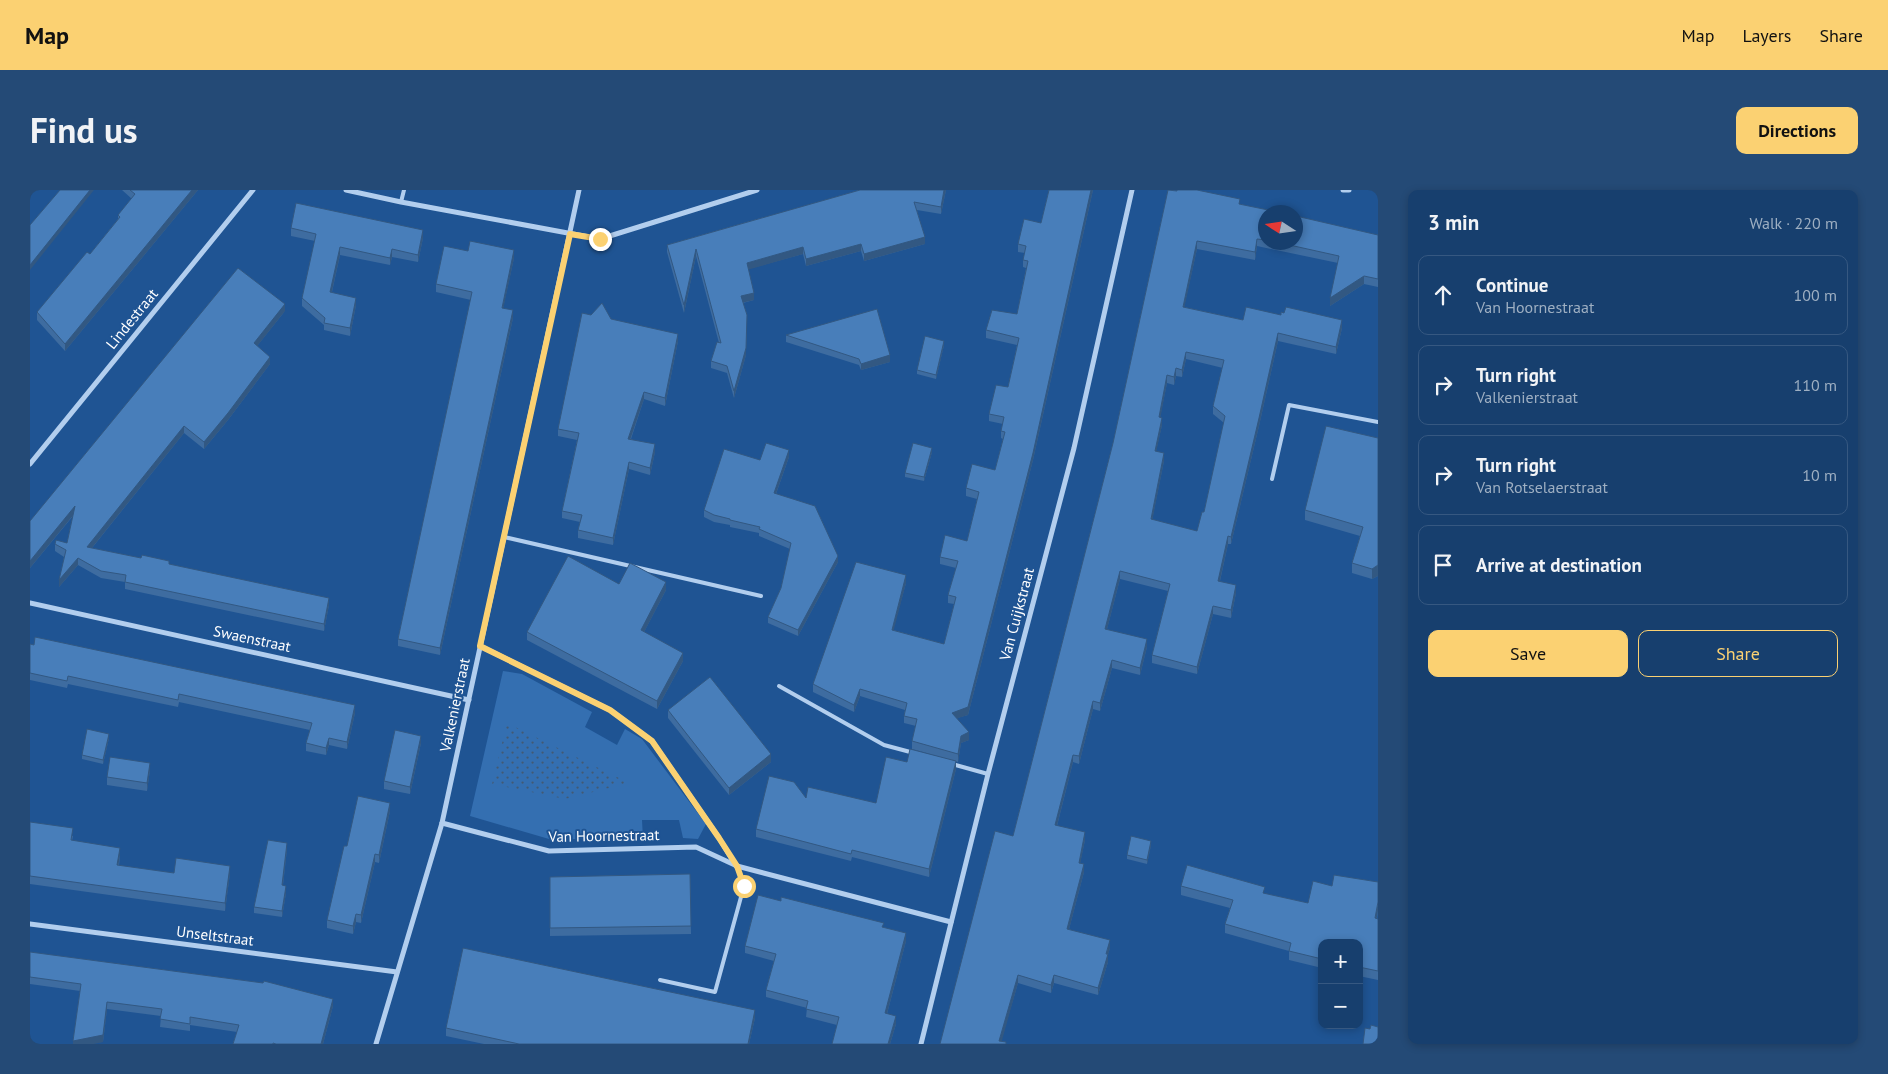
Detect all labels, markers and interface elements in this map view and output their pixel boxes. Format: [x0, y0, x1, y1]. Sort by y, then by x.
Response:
text: Map [25, 20, 69, 51]
text: Map [1682, 24, 1714, 47]
text: Layers [1742, 24, 1791, 47]
text: Share [1819, 24, 1863, 47]
text: Find us [30, 107, 138, 153]
button: Directions [1736, 107, 1858, 154]
north arrow [1258, 205, 1303, 250]
text: 3 min [1428, 209, 1479, 236]
text: Walk · 220 m [1749, 213, 1838, 233]
route end [589, 228, 612, 251]
text: Continue [1476, 273, 1548, 297]
icon: ahead [1429, 281, 1457, 309]
street label: Lindestraat [102, 285, 162, 353]
text: 100 m [1794, 285, 1837, 305]
text: Van Hoornestraat [1476, 297, 1594, 317]
text: Turn right [1476, 363, 1556, 387]
icon: right [1429, 371, 1457, 399]
text: 110 m [1794, 375, 1837, 395]
text: Valkenierstraat [1476, 387, 1578, 407]
text: Turn right [1476, 453, 1556, 477]
icon: right [1429, 461, 1457, 489]
text: 10 m [1802, 465, 1837, 485]
text: Van Rotselaerstraat [1476, 477, 1608, 497]
icon: arrive [1429, 551, 1457, 579]
text: Arrive at destination [1476, 553, 1642, 577]
street label: Van Cuijkstraat [995, 565, 1038, 663]
street label: Swaenstraat [212, 621, 293, 656]
button: Save [1428, 630, 1628, 677]
button: Share [1638, 630, 1838, 677]
street label: Valkenierstraat [435, 656, 474, 755]
street label: Van Hoornestraat [547, 825, 660, 846]
route start [733, 875, 756, 898]
street label: Unseltstraat [175, 921, 255, 950]
map controls [1318, 939, 1363, 1029]
button: + [1318, 939, 1363, 984]
button: − [1318, 984, 1363, 1029]

